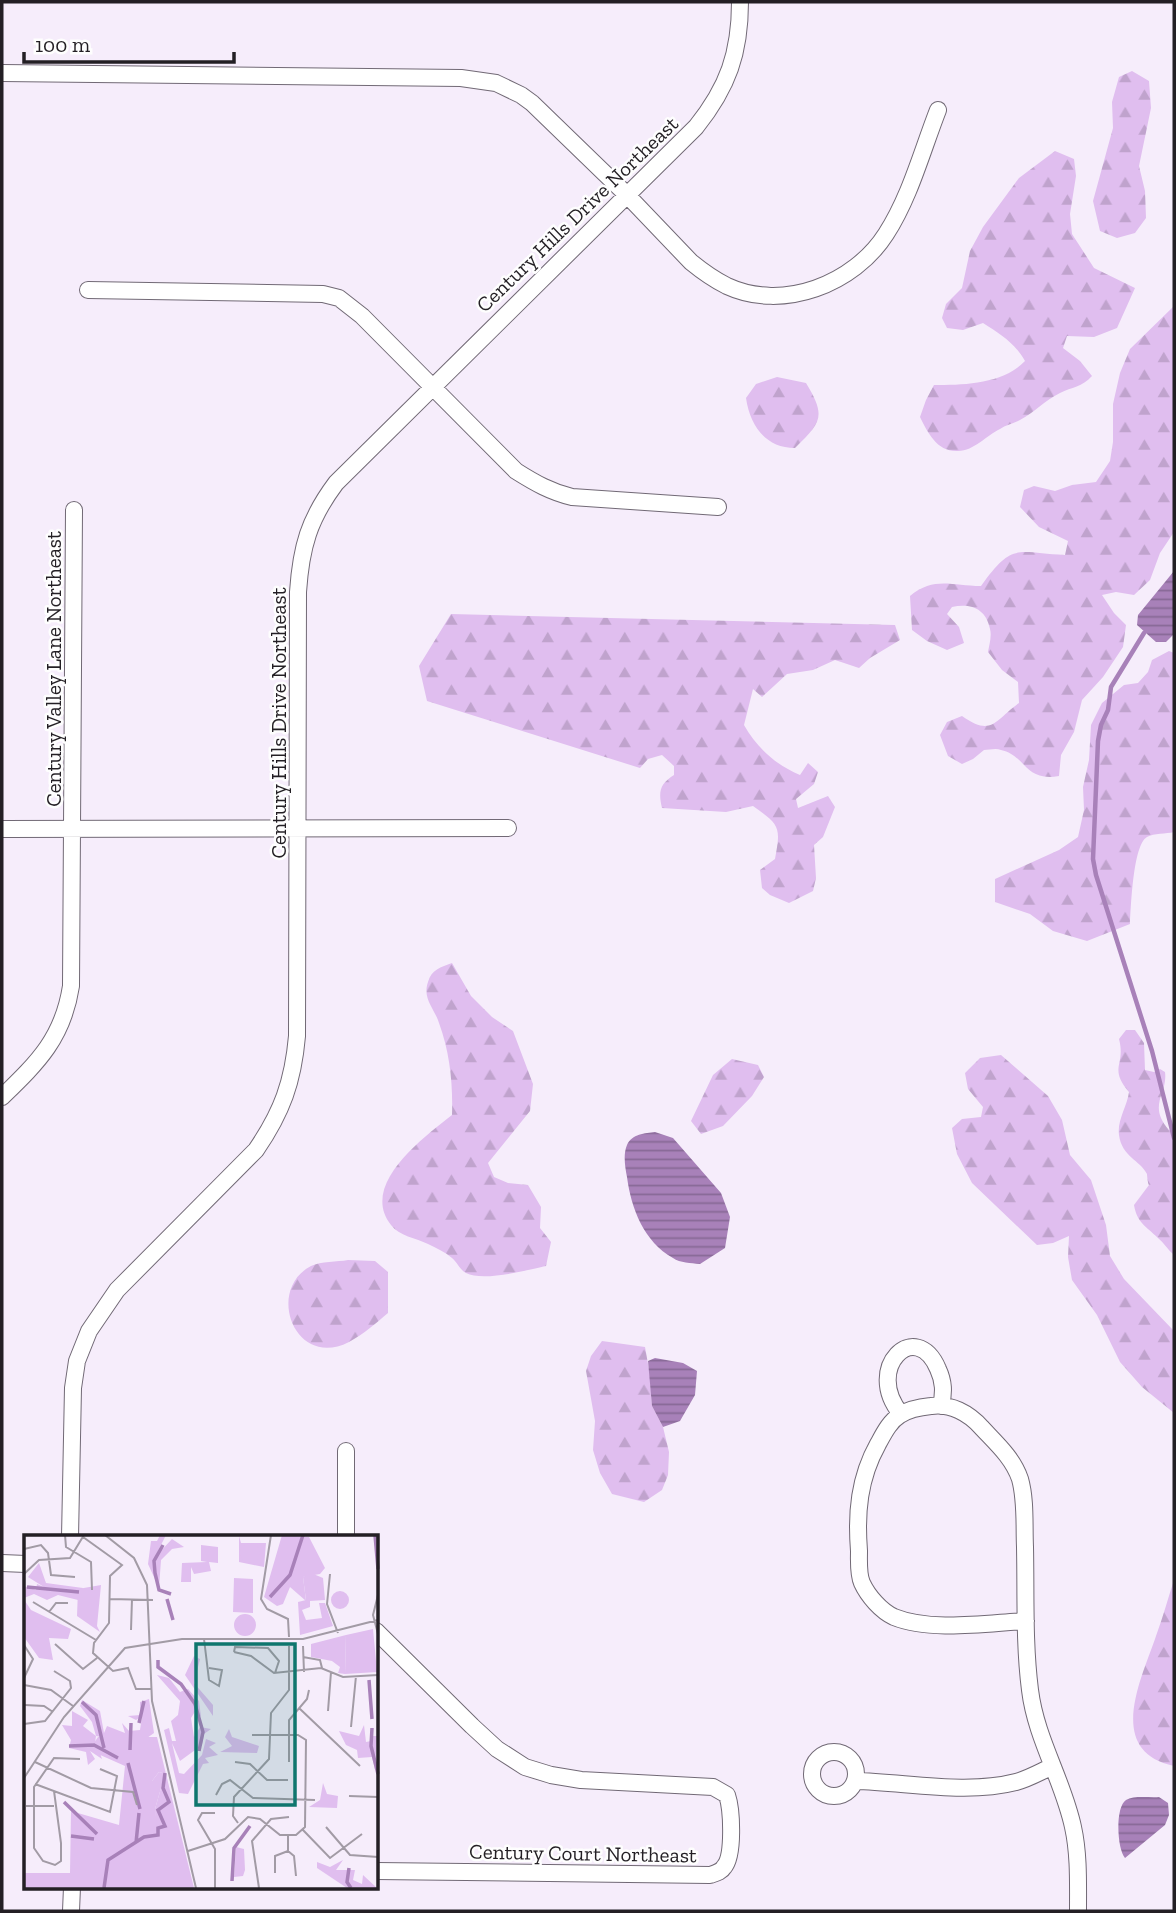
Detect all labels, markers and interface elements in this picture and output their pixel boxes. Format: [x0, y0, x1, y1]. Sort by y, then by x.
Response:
scale bar [24, 21, 234, 65]
text: 100 m [35, 32, 90, 57]
street label: Century Hills Drive Northeast [471, 111, 683, 317]
street label: Century Valley Lane Northeast [41, 531, 66, 807]
street label: Century Hills Drive Northeast [266, 587, 291, 859]
inset map [24, 1535, 378, 1888]
street label: Century Court Northeast [469, 1839, 697, 1867]

